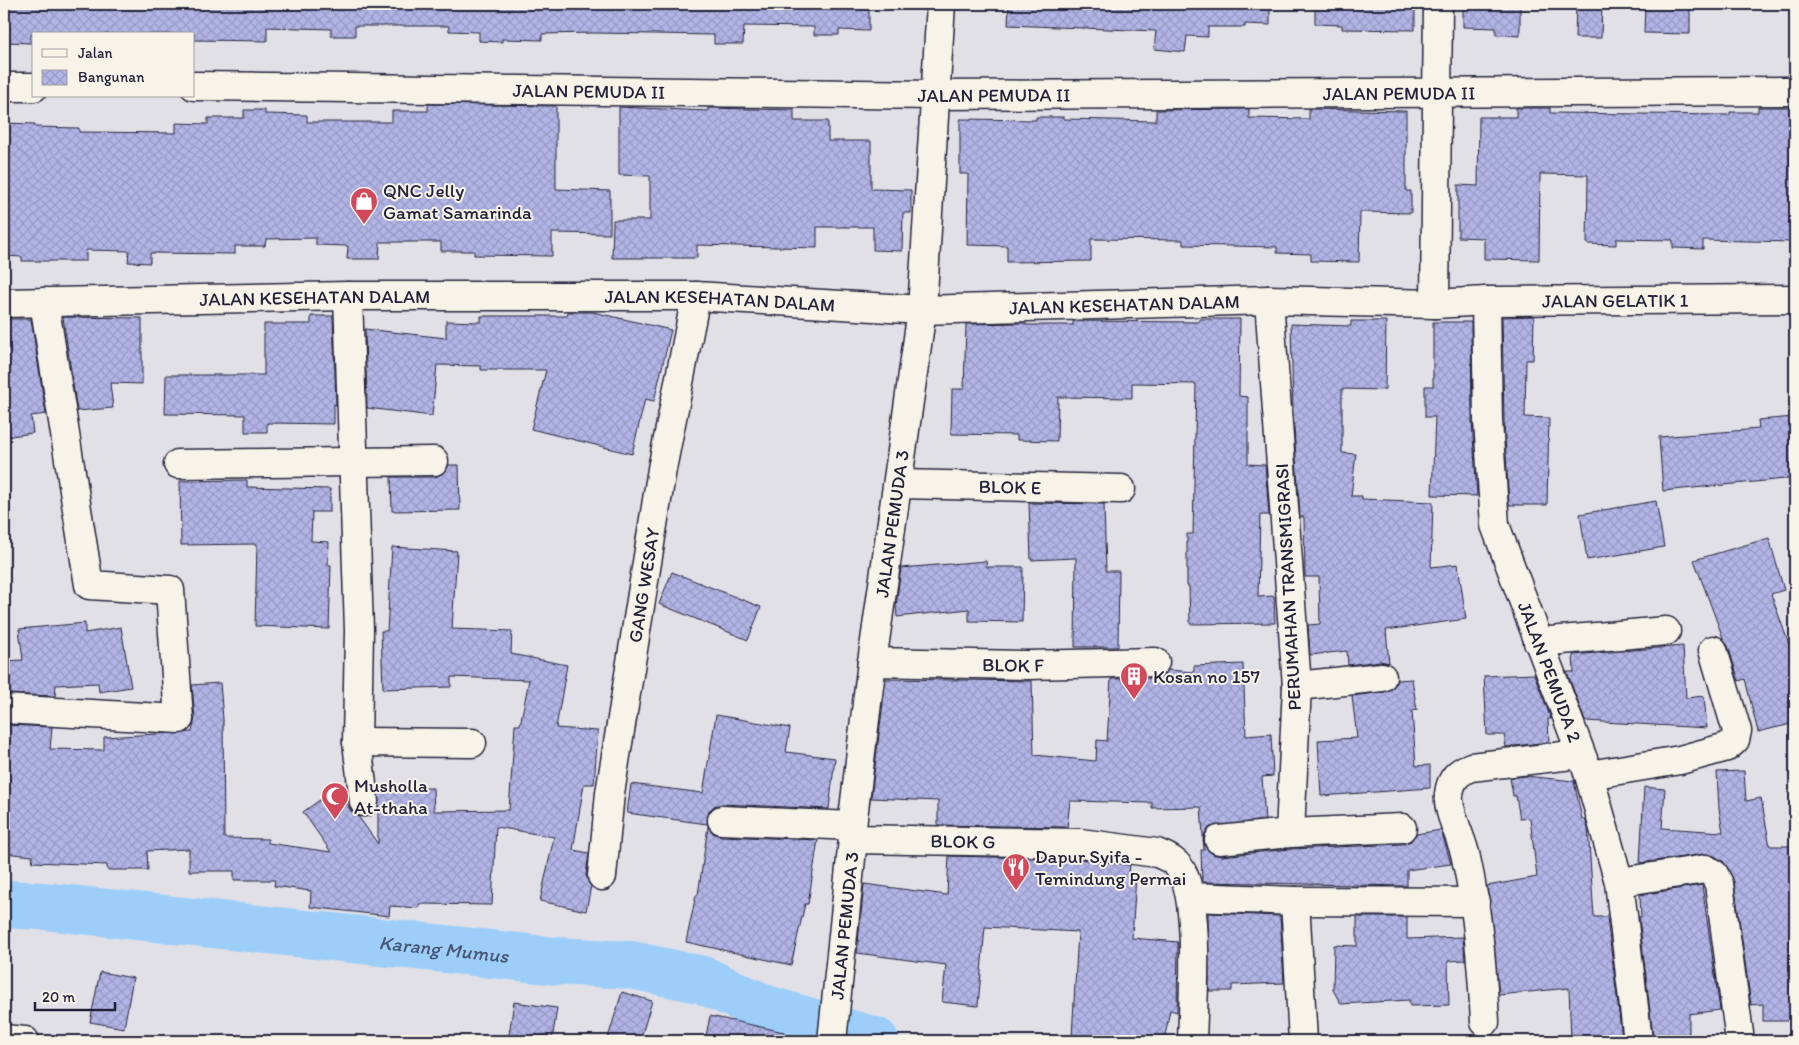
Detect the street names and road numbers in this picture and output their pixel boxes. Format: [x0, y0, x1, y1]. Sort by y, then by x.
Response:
street label: JALAN PEMUDA II [513, 78, 665, 103]
street label: JALAN PEMUDA II [1323, 81, 1475, 105]
street label: JALAN PEMUDA II [918, 83, 1070, 107]
street label: JALAN KESEHATAN DALAM [199, 284, 430, 311]
street label: JALAN KESEHATAN DALAM [604, 285, 836, 316]
street label: JALAN GELATIK 1 [1542, 288, 1689, 312]
street label: JALAN KESEHATAN DALAM [1009, 289, 1240, 319]
street label: JALAN PEMUDA 3 [870, 448, 913, 599]
street label: PERUMAHAN TRANSMIGRASI [1270, 463, 1306, 711]
street label: BLOK E [978, 474, 1042, 499]
street label: GANG WESAY [623, 526, 664, 644]
street label: JALAN PEMUDA 2 [1513, 598, 1587, 745]
street label: BLOK F [982, 653, 1044, 677]
street label: BLOK G [930, 829, 996, 853]
street label: JALAN PEMUDA 3 [825, 850, 863, 1001]

